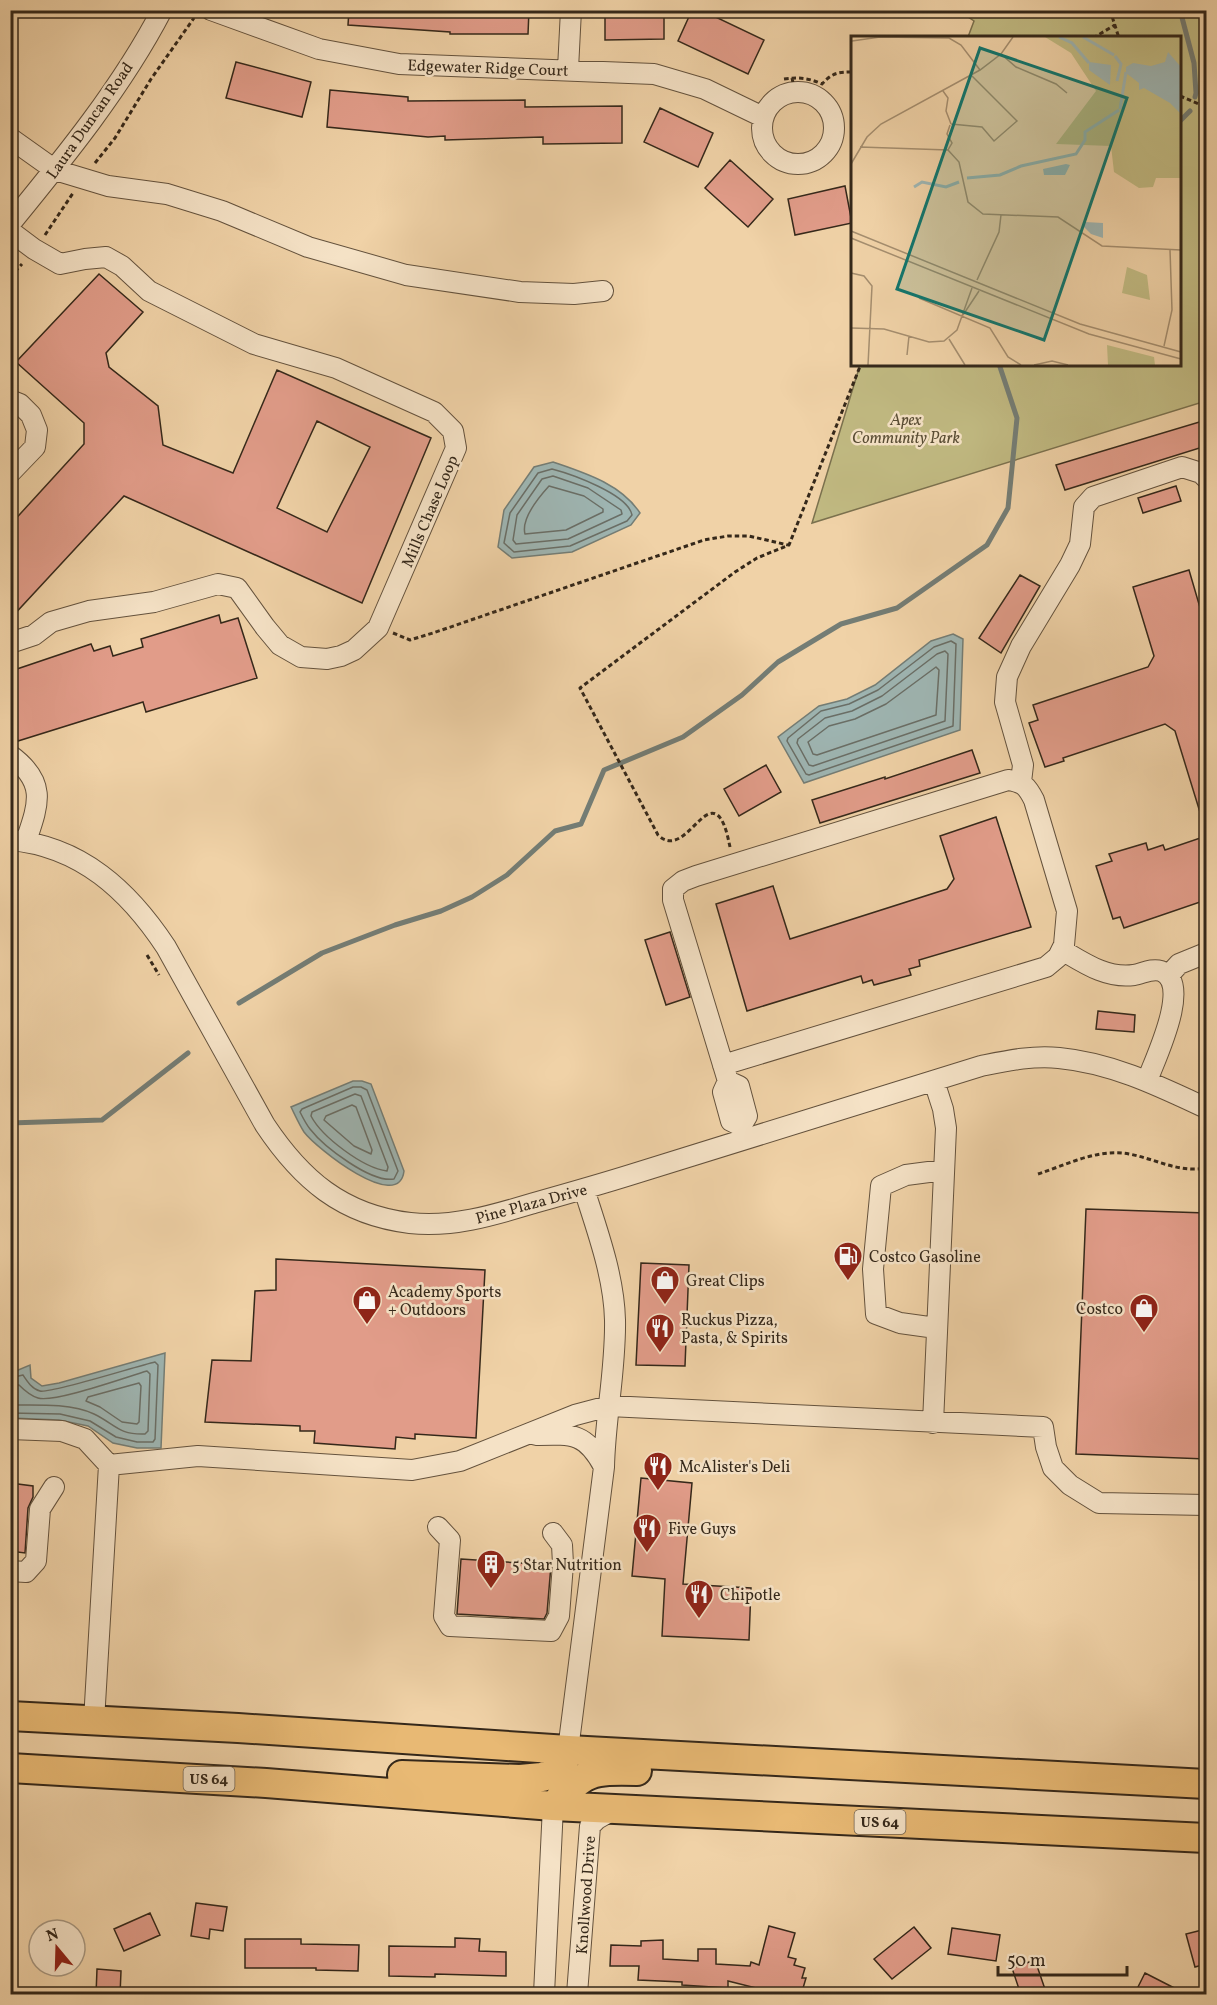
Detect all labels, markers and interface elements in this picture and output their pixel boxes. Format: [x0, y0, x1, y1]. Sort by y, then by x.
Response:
inset map [851, 36, 1181, 366]
street label: Edgewater Ridge Court [407, 55, 569, 83]
street label: Laura Duncan Road [42, 58, 139, 184]
park label: Apex Community Park [852, 410, 960, 450]
street label: Mills Chase Loop [397, 452, 464, 571]
street label: Pine Plaza Drive [473, 1179, 590, 1230]
fuel station icon: Costco Gasoline [832, 1240, 864, 1282]
place label: Costco Gasoline [869, 1247, 981, 1269]
shop icon: Great Clips [649, 1264, 681, 1306]
place label: Great Clips [686, 1271, 765, 1293]
place label: Academy Sports + Outdoors [388, 1282, 501, 1322]
shop icon: Academy Sports + Outdoors [351, 1284, 383, 1326]
shop icon: Costco [1128, 1292, 1160, 1334]
place label: Costco [1076, 1299, 1123, 1321]
place label: Ruckus Pizza, Pasta, & Spirits [681, 1310, 788, 1350]
restaurant icon: Ruckus Pizza, Pasta, & Spirits [644, 1312, 676, 1354]
restaurant icon: McAlister's Deli [642, 1450, 674, 1492]
place label: McAlister's Deli [679, 1457, 790, 1479]
restaurant icon: Five Guys [631, 1512, 663, 1554]
place label: Five Guys [668, 1519, 736, 1541]
building icon: 5 Star Nutrition [475, 1548, 507, 1590]
place label: 5 Star Nutrition [512, 1555, 622, 1577]
restaurant icon: Chipotle [683, 1578, 715, 1620]
place label: Chipotle [720, 1585, 780, 1607]
road number: US 64 [184, 1767, 234, 1791]
road number: US 64 [854, 1810, 906, 1834]
street label: Knollwood Drive [572, 1835, 602, 1955]
north arrow [27, 1918, 87, 1978]
text: N [44, 1923, 62, 1948]
scale bar [998, 1939, 1127, 1977]
text: 50 m [1007, 1949, 1046, 1974]

